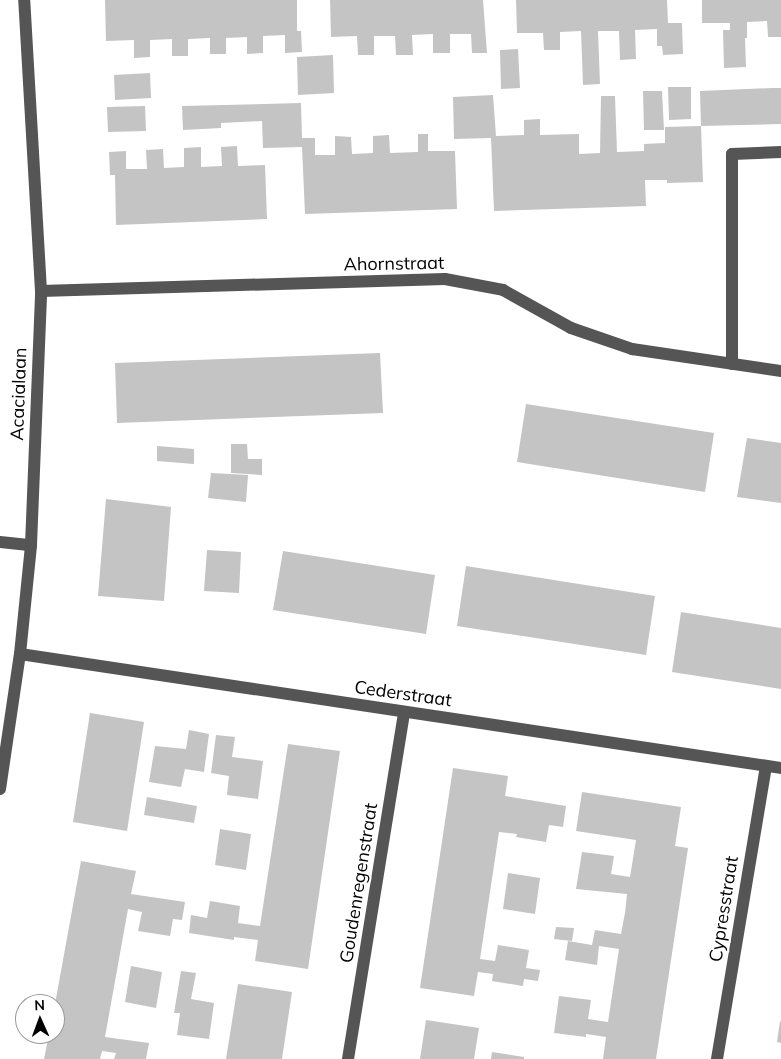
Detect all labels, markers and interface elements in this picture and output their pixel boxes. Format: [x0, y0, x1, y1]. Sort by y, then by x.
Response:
street label: Ahornstraat [344, 252, 444, 276]
street label: Acacialaan [7, 347, 31, 441]
street label: Cederstraat [353, 676, 453, 712]
street label: Goudenregenstraat [336, 801, 382, 965]
street label: Cypresstraat [705, 855, 743, 963]
north arrow [15, 994, 65, 1044]
text: N [34, 996, 45, 1014]

